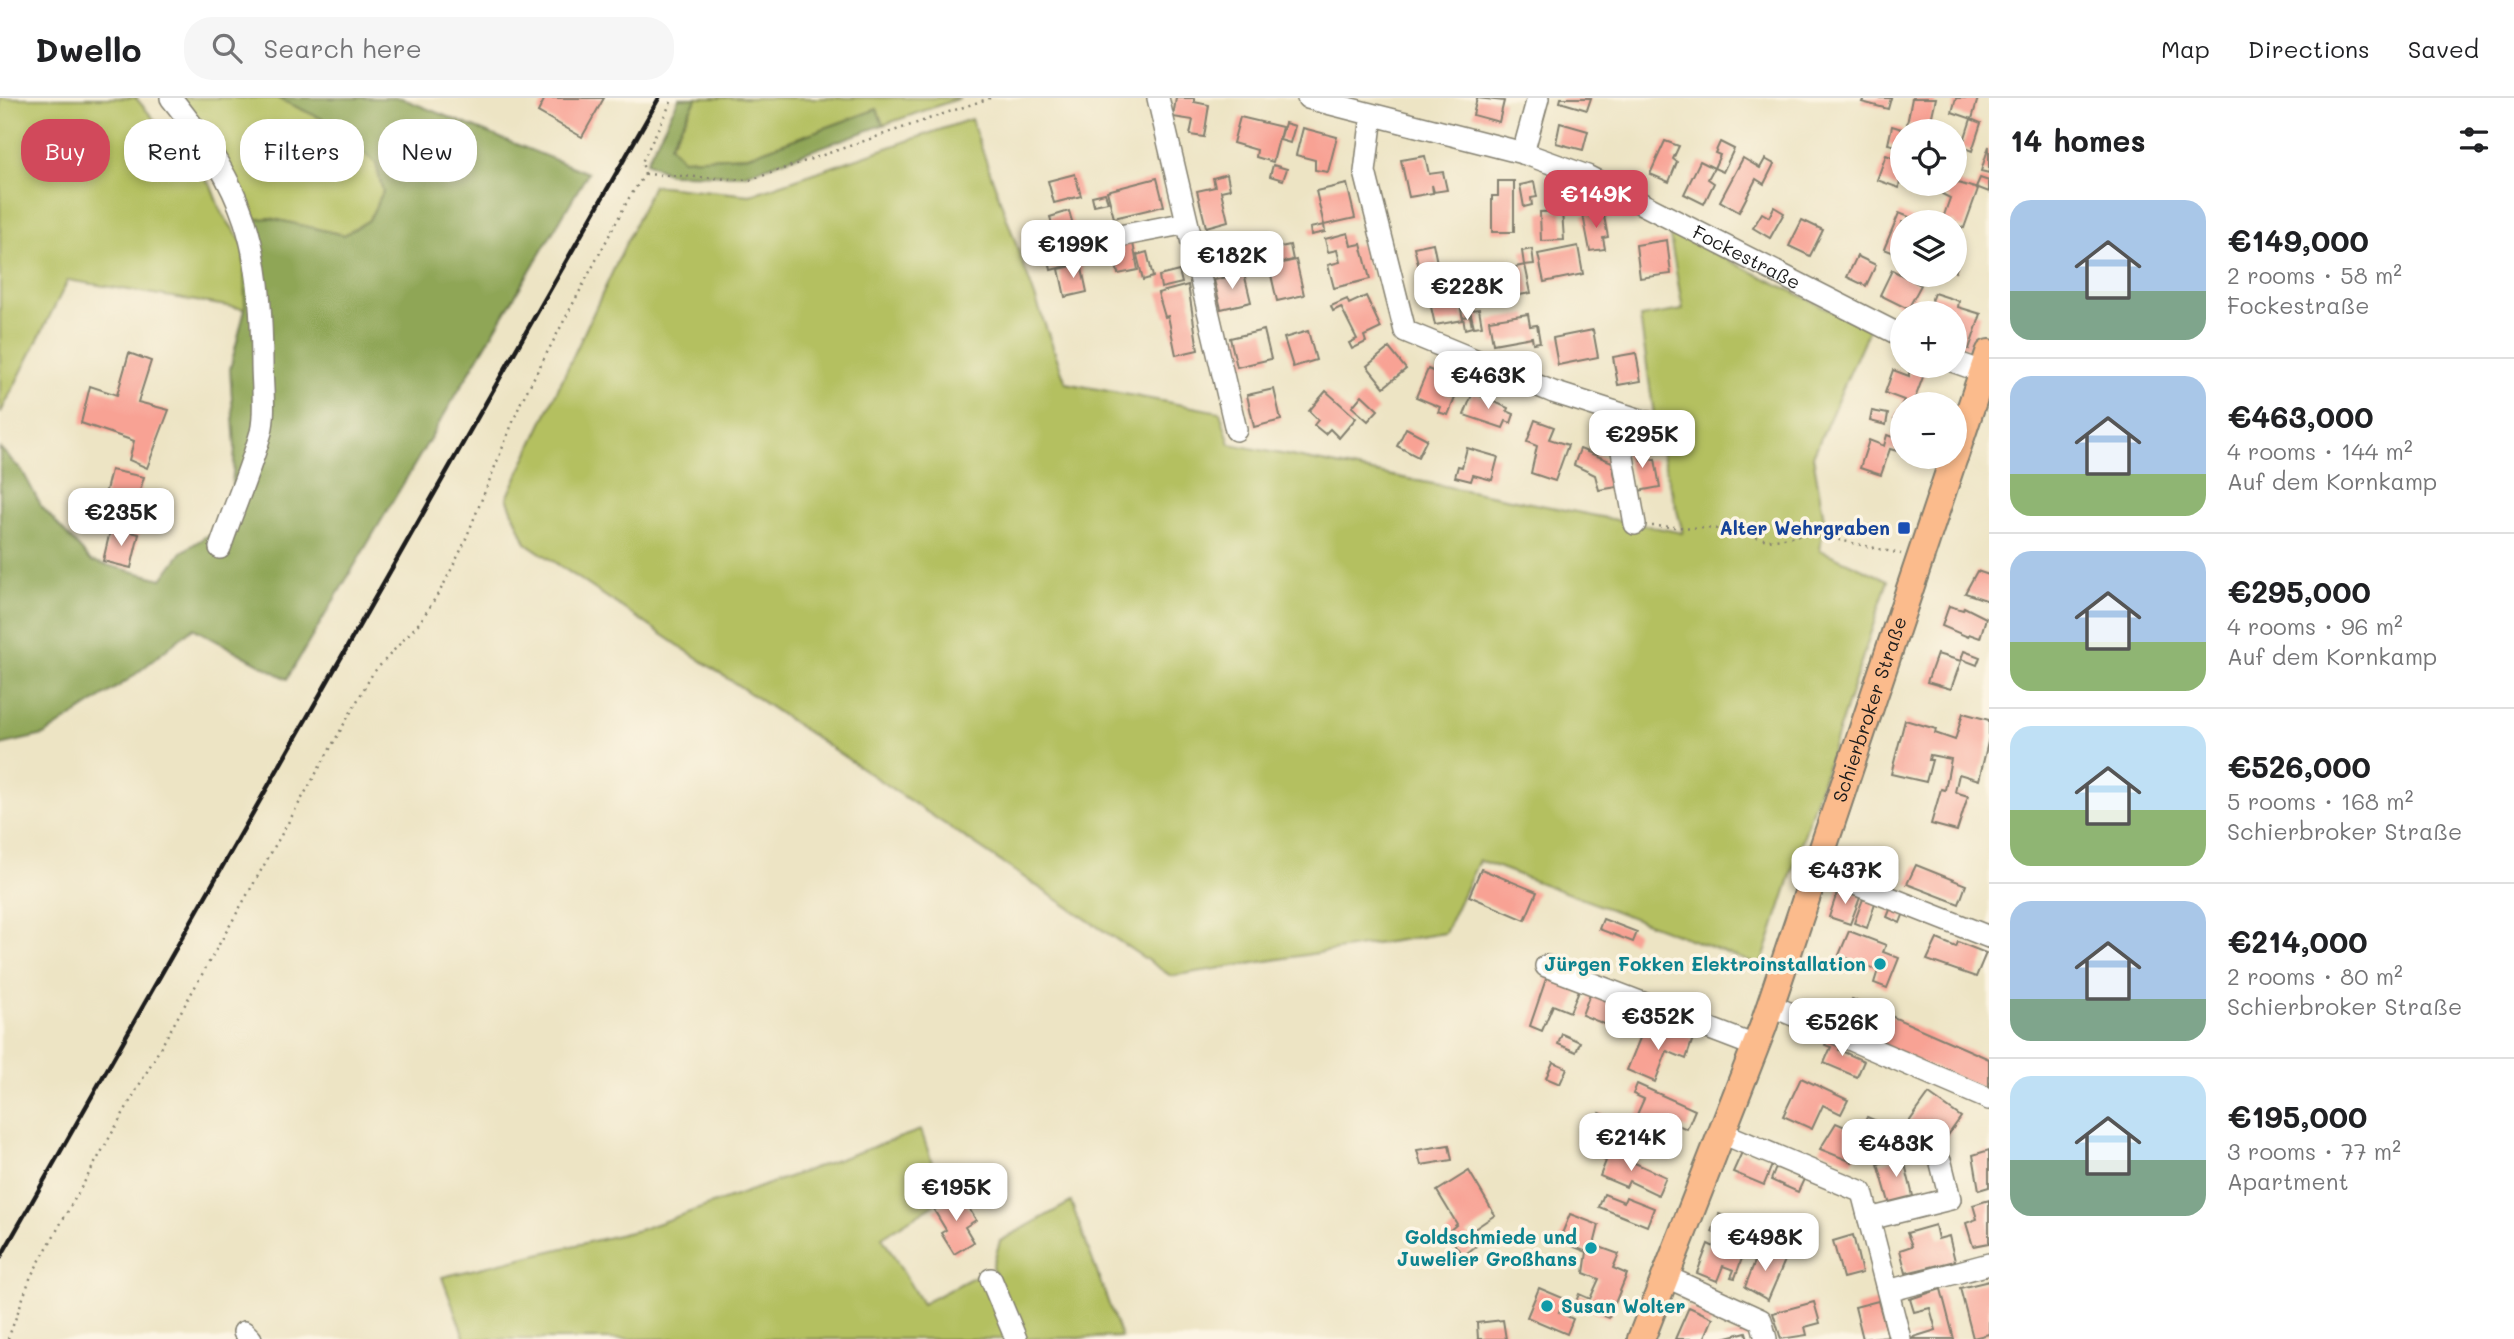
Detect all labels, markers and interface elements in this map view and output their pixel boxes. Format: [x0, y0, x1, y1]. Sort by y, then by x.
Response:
search box [184, 17, 674, 80]
text: Dwello [35, 27, 142, 70]
icon: search [208, 29, 246, 67]
text: Search here [264, 31, 422, 65]
text: Map [2161, 33, 2210, 64]
text: Directions [2248, 33, 2370, 64]
text: Saved [2408, 33, 2479, 64]
chip: Buy [21, 119, 110, 182]
chip: Rent [124, 119, 226, 182]
chip: Filters [240, 119, 364, 182]
chip: New [378, 119, 477, 182]
map controls [1890, 119, 1967, 469]
button: locate [1890, 119, 1967, 196]
text: 14 homes [2010, 120, 2146, 160]
icon: filters [2455, 121, 2493, 159]
pin: €149K [1547, 170, 1645, 230]
text: €149K [1560, 178, 1632, 208]
button: layers [1890, 210, 1967, 287]
street label: Fockestraße [1689, 219, 1805, 294]
pin: €199K [1024, 220, 1122, 280]
text: €149,000 [2227, 220, 2369, 260]
text: €199K [1037, 228, 1109, 258]
icon: home [2066, 228, 2150, 312]
pin: €182K [1183, 232, 1281, 291]
text: €182K [1196, 239, 1268, 269]
text: 2 rooms · 58 m² [2227, 260, 2402, 290]
pin: €228K [1418, 262, 1516, 322]
text: €228K [1430, 270, 1504, 300]
text: Fockestraße [2227, 290, 2369, 320]
button: + [1890, 301, 1967, 378]
pin: €463K [1439, 352, 1537, 411]
text: €463K [1450, 359, 1526, 389]
button: − [1890, 392, 1967, 469]
text: €463,000 [2227, 396, 2374, 436]
icon: home [2066, 404, 2150, 488]
pin: €295K [1593, 410, 1691, 470]
text: €295K [1605, 418, 1679, 448]
text: 4 rooms · 144 m² [2227, 436, 2413, 466]
text: Auf dem Kornkamp [2227, 466, 2437, 496]
pin: €235K [72, 489, 170, 548]
text: €235K [84, 496, 158, 526]
place label: Alter Wehrgraben [1719, 515, 1890, 540]
marker: Alter Wehrgraben [1896, 520, 1912, 536]
text: €295,000 [2227, 571, 2371, 611]
icon: home [2066, 579, 2150, 663]
text: 4 rooms · 96 m² [2227, 611, 2403, 641]
street label: Schierbroker Straße [1826, 613, 1912, 805]
text: Auf dem Kornkamp [2227, 641, 2437, 671]
text: €526,000 [2227, 746, 2371, 786]
icon: home [2066, 754, 2150, 838]
text: 5 rooms · 168 m² [2227, 786, 2413, 816]
text: Schierbroker Straße [2227, 816, 2462, 846]
pin: €437K [1796, 846, 1894, 906]
text: €437K [1808, 854, 1882, 884]
text: €214,000 [2227, 921, 2368, 961]
icon: home [2066, 929, 2150, 1013]
place label: Jürgen Fokken Elektroinstallation [1544, 951, 1866, 976]
marker: Jürgen Fokken Elektroinstallation [1872, 956, 1888, 972]
text: 2 rooms · 80 m² [2227, 961, 2403, 991]
text: Schierbroker Straße [2227, 991, 2462, 1021]
pin: €352K [1609, 992, 1707, 1052]
pin: €526K [1793, 998, 1891, 1058]
text: €352K [1621, 1000, 1695, 1030]
text: €526K [1805, 1006, 1879, 1036]
text: €195,000 [2227, 1096, 2367, 1136]
icon: home [2066, 1104, 2150, 1188]
pin: €214K [1582, 1114, 1680, 1173]
pin: €483K [1847, 1119, 1945, 1179]
text: €214K [1595, 1121, 1667, 1151]
text: €483K [1858, 1127, 1934, 1157]
text: 3 rooms · 77 m² [2227, 1136, 2401, 1166]
pin: €195K [907, 1164, 1005, 1223]
text: Apartment [2227, 1166, 2349, 1196]
text: €195K [920, 1171, 992, 1201]
pin: €498K [1716, 1214, 1814, 1273]
text: €498K [1727, 1221, 1803, 1251]
place label: Goldschmiede und Juwelier Großhans [1397, 1224, 1577, 1271]
marker: Goldschmiede und Juwelier Großhans [1583, 1240, 1599, 1256]
place label: Susan Wolter [1561, 1293, 1685, 1318]
marker: Susan Wolter [1539, 1298, 1555, 1314]

